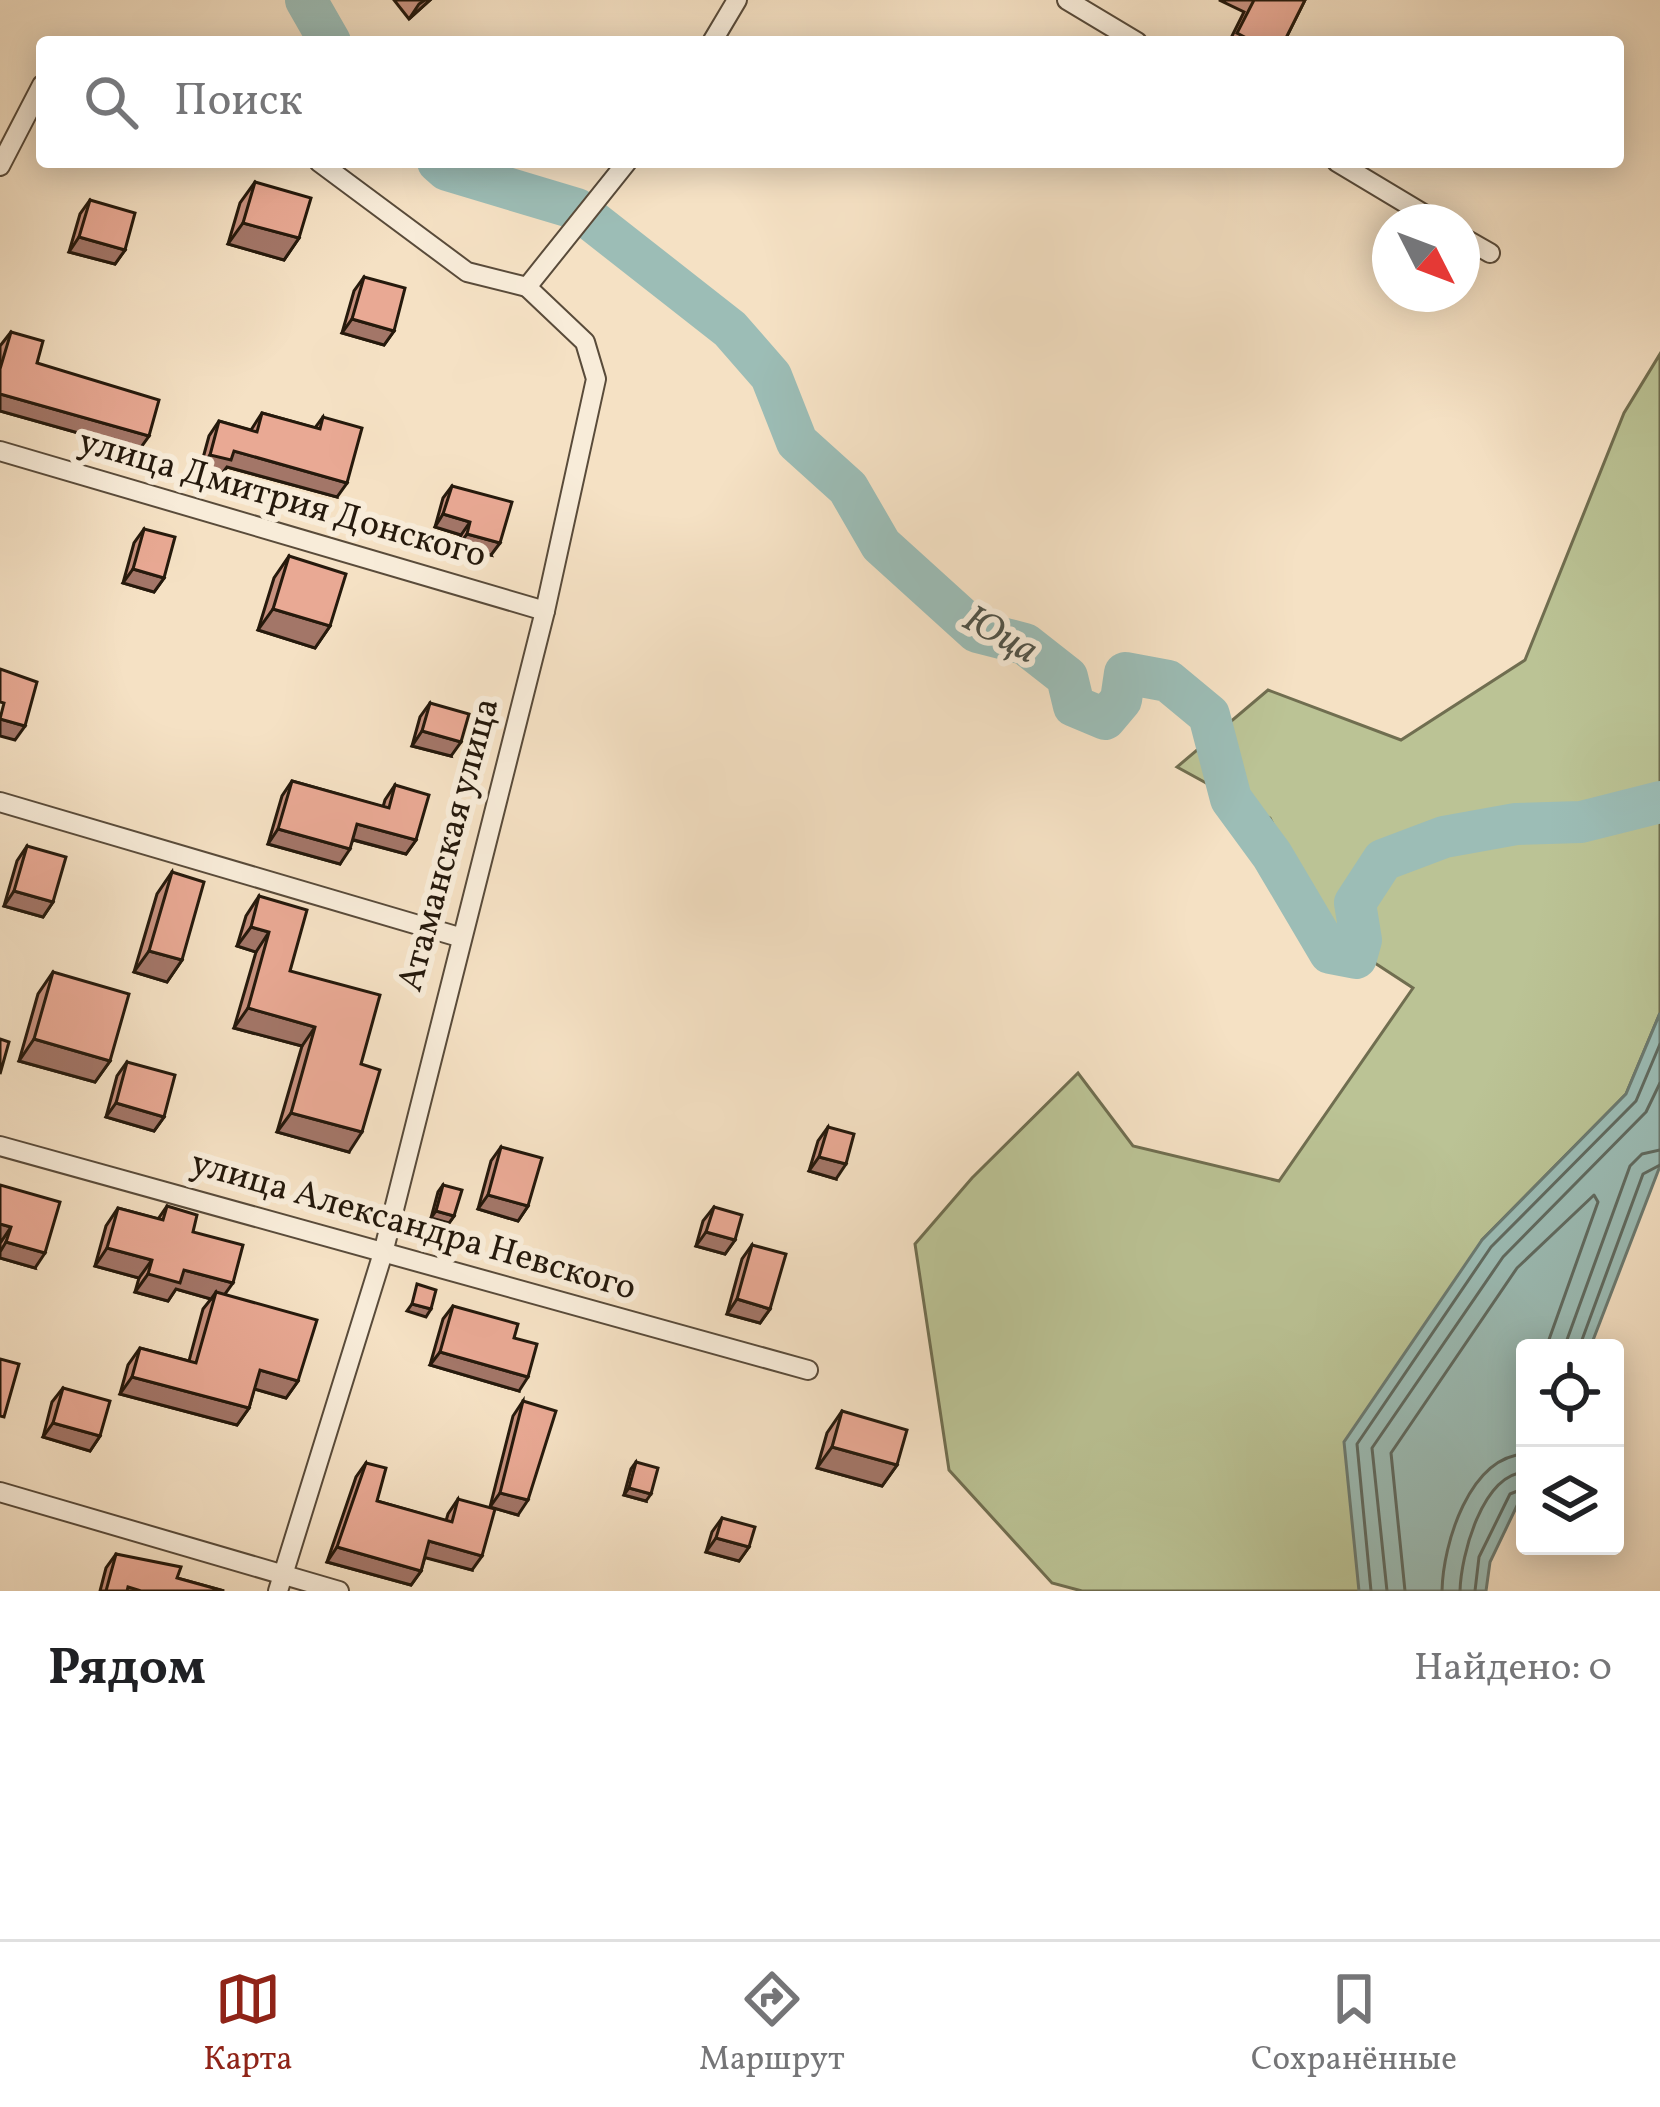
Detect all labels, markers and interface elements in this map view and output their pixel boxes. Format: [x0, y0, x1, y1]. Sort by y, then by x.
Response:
search box [36, 36, 1624, 168]
icon: search [78, 69, 144, 135]
text: Поиск [174, 71, 303, 134]
north arrow [1372, 204, 1480, 312]
street label: улица Дмитрия Донского [72, 418, 492, 582]
water label: Юца [953, 594, 1047, 678]
street label: Атаманская улица [387, 693, 513, 997]
street label: улица Александра Невского [185, 1139, 641, 1315]
map controls [1516, 1339, 1624, 1555]
button: locate [1516, 1339, 1624, 1447]
button: layers [1516, 1447, 1624, 1555]
text: Рядом [48, 1634, 206, 1705]
text: Найдено: 0 [1414, 1642, 1612, 1696]
tab: Карта [203, 1966, 293, 2084]
tab: Маршрут [699, 1966, 845, 2084]
tab: Сохранённые [1251, 1966, 1457, 2084]

